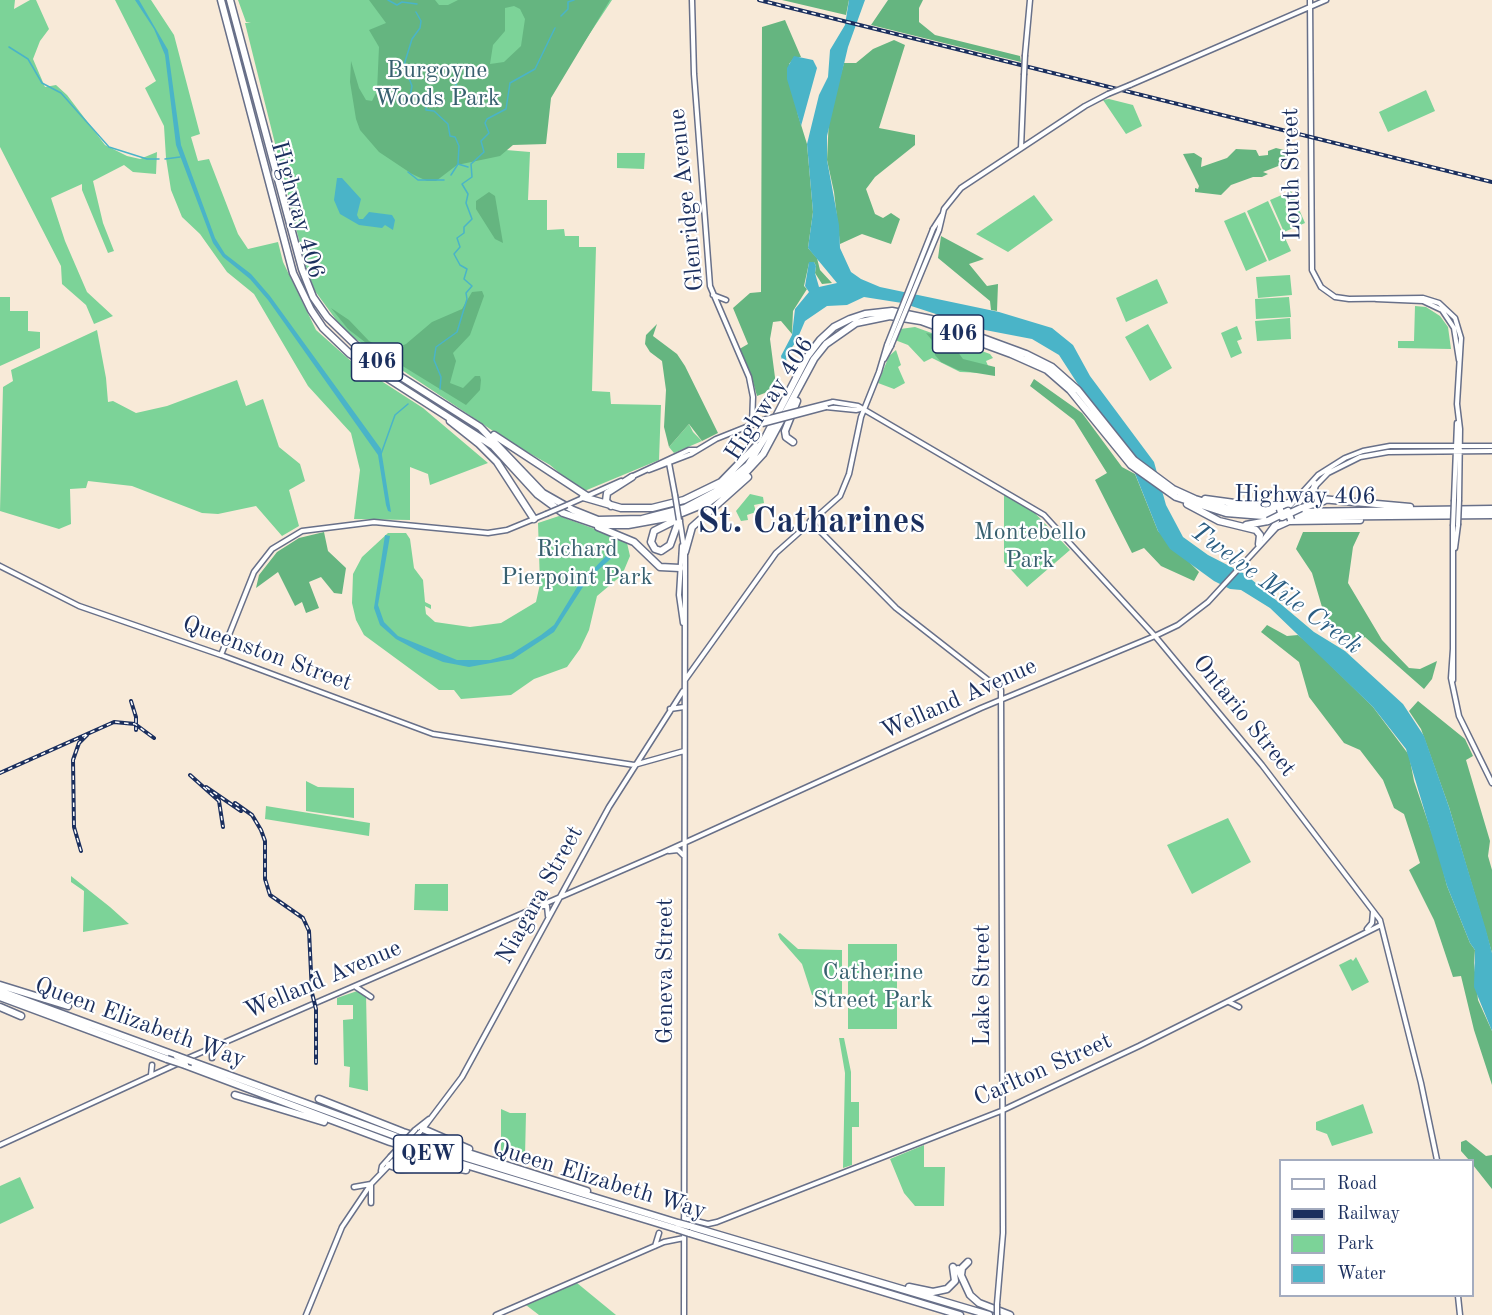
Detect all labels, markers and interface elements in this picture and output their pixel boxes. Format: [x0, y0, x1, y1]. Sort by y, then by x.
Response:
park label: Burgoyne Woods Park [374, 57, 500, 113]
street label: Glenridge Avenue [663, 107, 711, 293]
street label: Louth Street [1276, 107, 1308, 241]
street label: Highway 406 [264, 138, 330, 282]
road number: 406 [932, 315, 984, 353]
street label: Highway 406 [719, 332, 821, 466]
road number: 406 [352, 343, 403, 381]
street label: Highway 406 [1234, 480, 1376, 512]
district label: St. Catharines [697, 501, 925, 545]
water label: Twelve Mile Creek [1184, 516, 1368, 662]
park label: Montebello Park [974, 519, 1086, 575]
park label: Richard Pierpoint Park [501, 536, 653, 592]
street label: Queenston Street [178, 610, 356, 698]
street label: Ontario Street [1186, 649, 1302, 783]
street label: Welland Avenue [877, 652, 1041, 746]
street label: Niagara Street [490, 821, 590, 969]
street label: Geneva Street [652, 898, 680, 1044]
street label: Lake Street [969, 924, 997, 1046]
street label: Welland Avenue [240, 934, 406, 1026]
park label: Catherine Street Park [813, 959, 933, 1015]
street label: Queen Elizabeth Way [30, 971, 250, 1075]
street label: Carlton Street [970, 1027, 1116, 1113]
street label: Queen Elizabeth Way [488, 1134, 710, 1226]
road number: QEW [394, 1135, 462, 1173]
legend [1279, 1159, 1474, 1297]
text: Road [1337, 1175, 1377, 1193]
text: Railway [1337, 1205, 1400, 1223]
text: Park [1337, 1235, 1374, 1253]
text: Water [1337, 1265, 1386, 1283]

